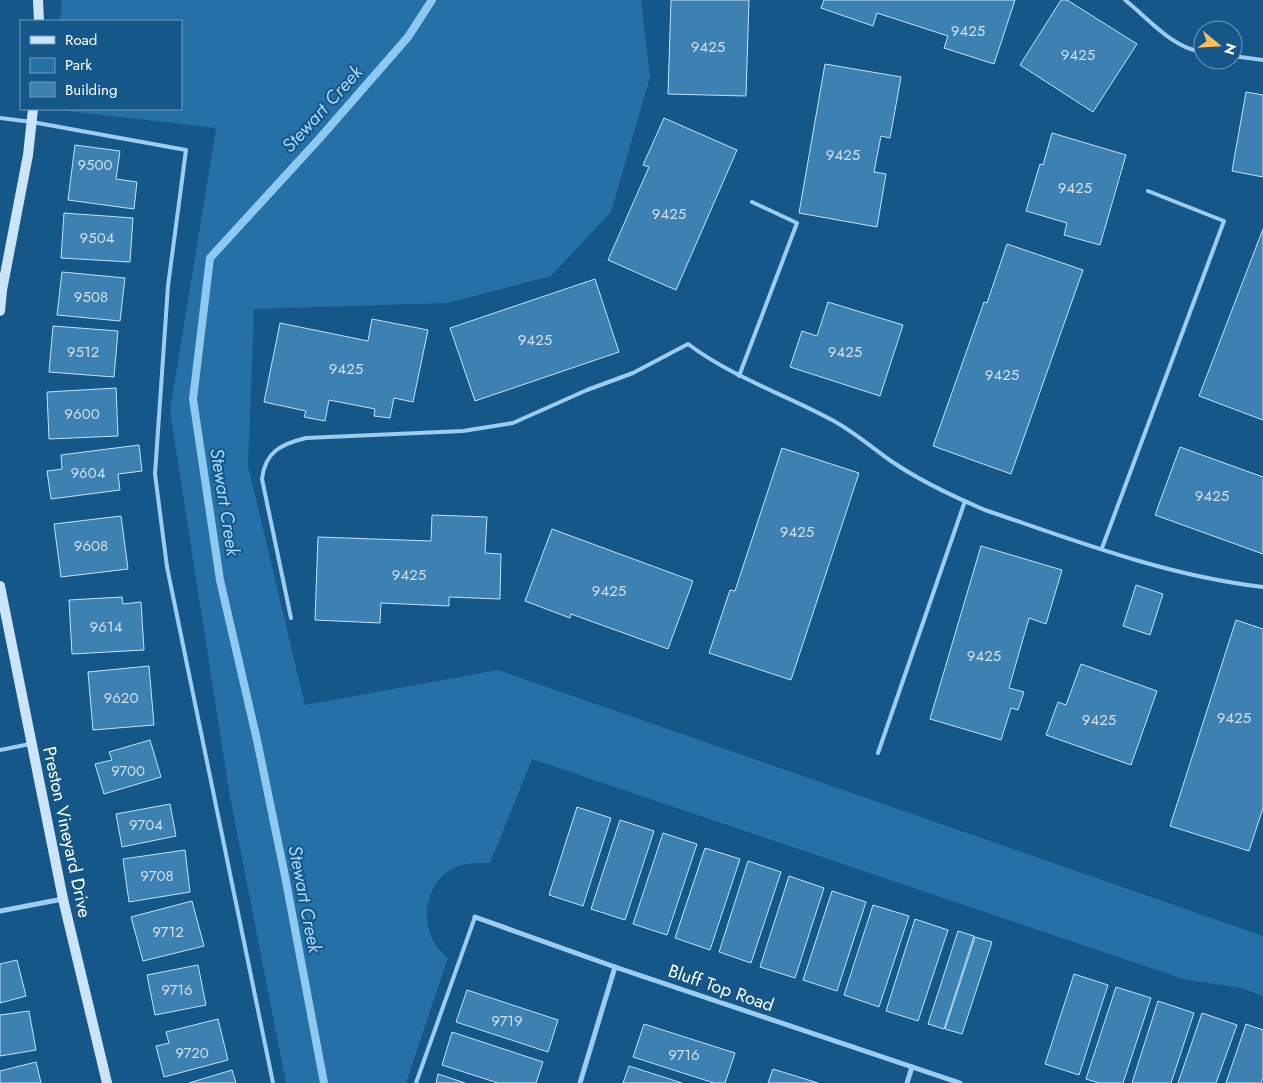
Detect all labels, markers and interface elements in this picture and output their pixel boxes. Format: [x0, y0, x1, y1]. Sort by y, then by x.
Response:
legend [20, 20, 182, 110]
house number: 9425 [951, 20, 985, 42]
north arrow [1193, 20, 1243, 70]
text: Road [65, 29, 97, 51]
house number: 9425 [691, 36, 725, 58]
text: N [1219, 41, 1242, 57]
house number: 9425 [1061, 44, 1095, 66]
text: Park [65, 54, 92, 76]
water label: Stewart Creek [275, 59, 369, 159]
text: Building [65, 79, 117, 101]
house number: 9425 [826, 144, 860, 166]
house number: 9500 [77, 154, 113, 176]
house number: 9425 [1058, 177, 1092, 199]
house number: 9425 [652, 203, 686, 225]
house number: 9504 [80, 227, 115, 249]
house number: 9508 [74, 286, 108, 308]
house number: 9425 [518, 329, 552, 351]
house number: 9512 [67, 341, 99, 363]
house number: 9425 [828, 341, 862, 363]
house number: 9425 [329, 358, 363, 380]
house number: 9425 [985, 364, 1019, 386]
house number: 9600 [64, 403, 100, 425]
water label: Stewart Creek [203, 446, 247, 559]
house number: 9604 [70, 462, 106, 484]
house number: 9425 [1195, 485, 1229, 507]
house number: 9425 [780, 521, 814, 543]
house number: 9608 [74, 535, 108, 557]
house number: 9425 [392, 564, 426, 586]
house number: 9425 [592, 580, 626, 602]
house number: 9614 [90, 616, 123, 638]
house number: 9425 [967, 645, 1001, 667]
house number: 9620 [104, 687, 138, 709]
house number: 9425 [1217, 707, 1251, 729]
house number: 9425 [1082, 709, 1116, 731]
street label: Preston Vineyard Drive [36, 744, 98, 920]
house number: 9700 [111, 760, 145, 782]
house number: 9704 [129, 814, 163, 836]
water label: Stewart Creek [281, 843, 329, 956]
house number: 9708 [140, 865, 174, 887]
house number: 9712 [152, 921, 184, 943]
street label: Bluff Top Road [665, 958, 777, 1018]
house number: 9716 [161, 979, 193, 1001]
house number: 9719 [491, 1010, 523, 1032]
house number: 9720 [175, 1042, 209, 1064]
house number: 9716 [668, 1044, 700, 1066]

